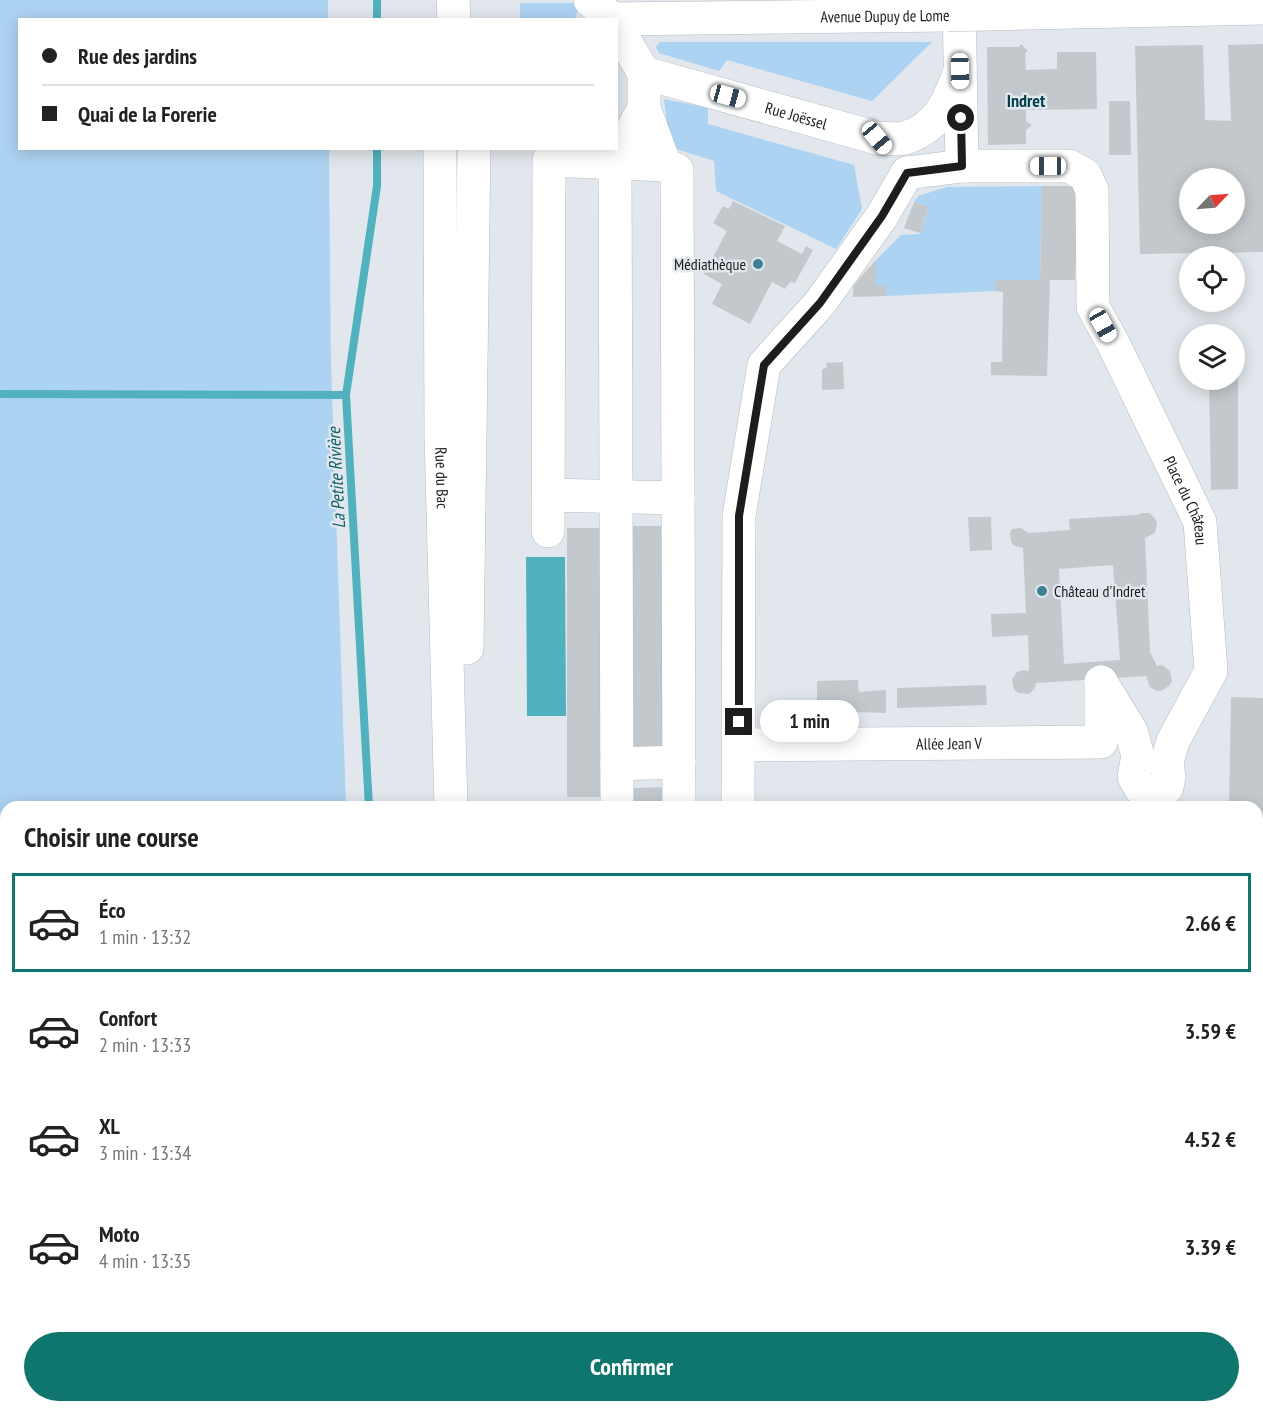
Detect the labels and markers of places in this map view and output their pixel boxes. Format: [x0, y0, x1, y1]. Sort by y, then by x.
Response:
place label: Médiathèque [674, 254, 746, 274]
marker: Médiathèque [751, 257, 765, 271]
place label: Château d'Indret [1054, 581, 1146, 601]
marker: Château d'Indret [1035, 584, 1049, 598]

